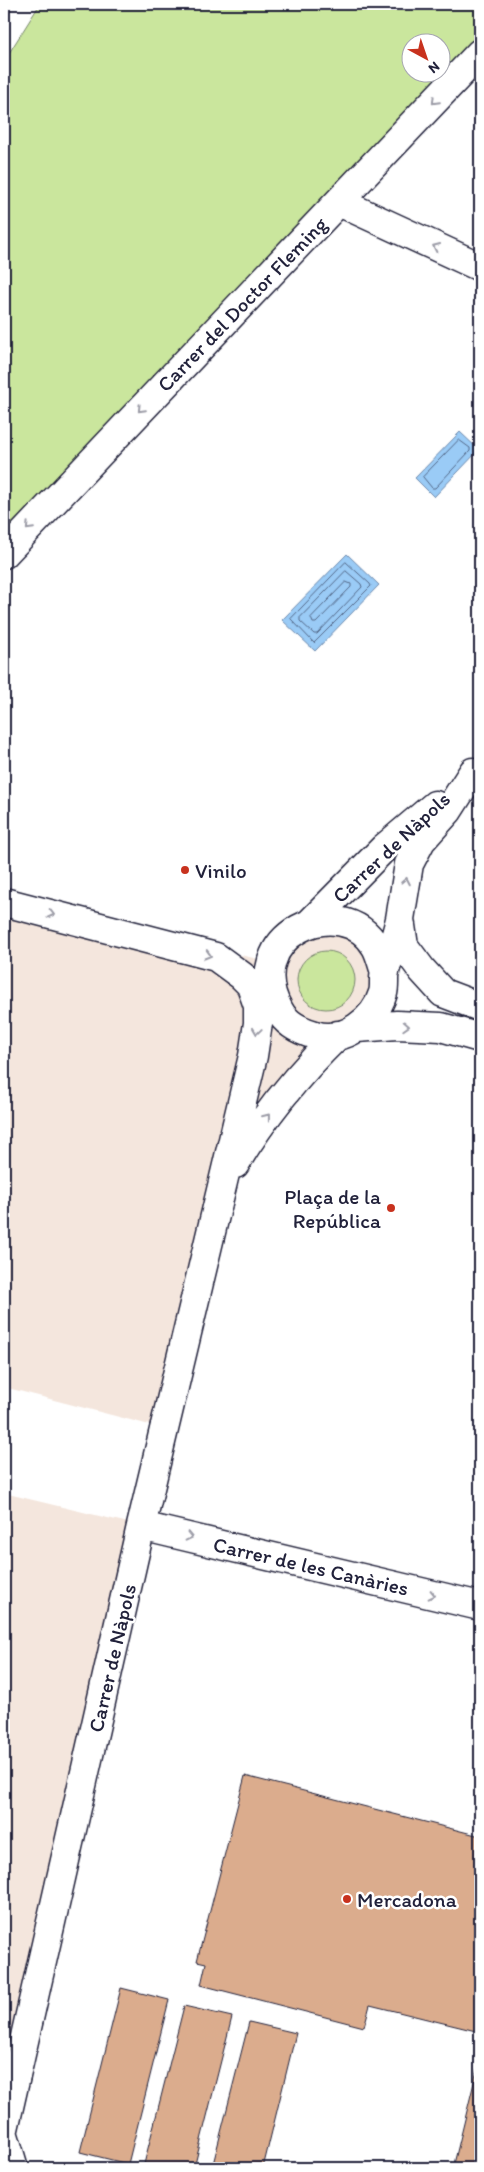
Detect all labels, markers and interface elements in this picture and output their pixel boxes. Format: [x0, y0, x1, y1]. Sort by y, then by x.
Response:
north arrow [402, 32, 452, 82]
text: N [425, 58, 443, 77]
one-way arrow [432, 96, 441, 105]
street label: Carrer del Doctor Fleming [152, 211, 332, 397]
one-way arrow [432, 242, 441, 253]
one-way arrow [138, 403, 147, 412]
one-way arrow [26, 521, 35, 530]
street label: Carrer de Nàpols [327, 786, 455, 908]
place label: Vinilo [195, 858, 247, 883]
marker: Vinilo [179, 864, 191, 876]
one-way arrow [401, 876, 411, 885]
one-way arrow [47, 908, 55, 919]
one-way arrow [204, 949, 212, 959]
one-way arrow [402, 1020, 410, 1031]
one-way arrow [252, 1027, 263, 1035]
one-way arrow [261, 1114, 269, 1123]
place label: Plaça de la República [284, 1184, 381, 1233]
marker: Plaça de la República [385, 1202, 397, 1214]
one-way arrow [184, 1531, 193, 1542]
street label: Carrer de les Canàries [211, 1531, 411, 1601]
street label: Carrer de Nàpols [83, 1581, 141, 1735]
one-way arrow [428, 1589, 437, 1600]
place label: Mercadona [357, 1887, 457, 1912]
marker: Mercadona [341, 1893, 353, 1905]

